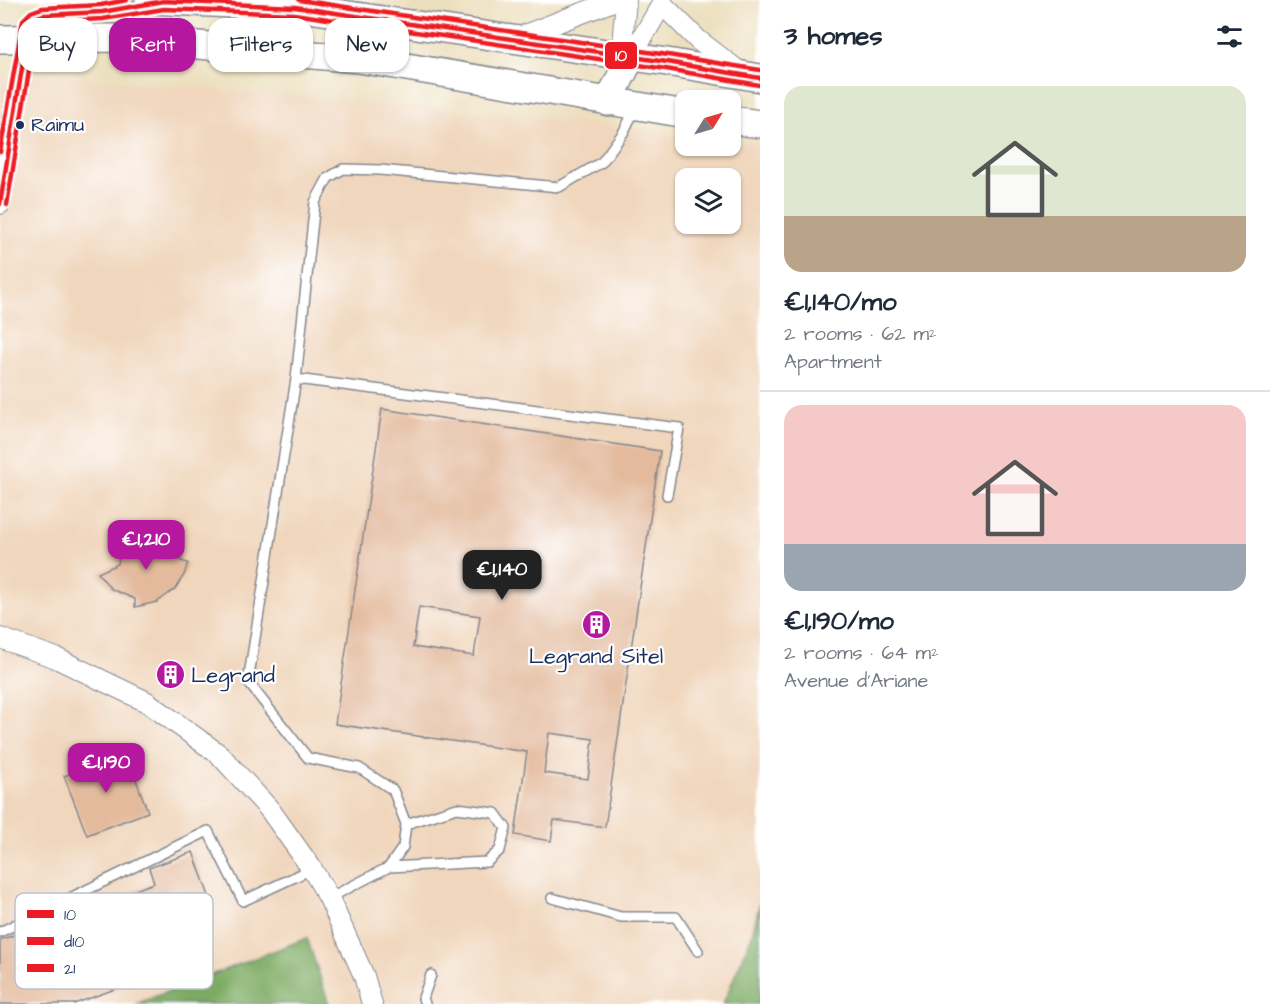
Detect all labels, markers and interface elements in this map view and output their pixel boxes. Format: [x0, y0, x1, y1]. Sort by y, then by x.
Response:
chip: Buy [18, 18, 97, 72]
chip: Rent [109, 18, 196, 72]
chip: Filters [208, 18, 313, 72]
chip: New [325, 18, 409, 72]
text: 3 homes [784, 18, 883, 54]
icon: filters [1213, 20, 1246, 53]
line badge: 10 [604, 41, 638, 70]
text: 10 [615, 45, 627, 67]
north arrow [675, 90, 741, 156]
map controls [675, 90, 741, 234]
place label: Raimu [31, 111, 84, 139]
marker: Raimu [14, 119, 26, 131]
icon: home [961, 125, 1069, 233]
button: layers [675, 168, 741, 234]
text: €1,140/mo [784, 284, 897, 320]
text: 2 rooms · 62 m² [784, 320, 936, 348]
text: Apartment [784, 348, 882, 376]
icon: home [961, 444, 1069, 552]
pin: €1,210 [97, 520, 195, 571]
text: €1,210 [122, 525, 170, 553]
pin: €1,140 [453, 550, 551, 601]
text: €1,140 [477, 555, 527, 583]
text: €1,190/mo [784, 603, 894, 639]
building icon: Legrand Sitel [580, 608, 612, 640]
text: 2 rooms · 64 m² [784, 639, 939, 667]
place label: Legrand Sitel [529, 641, 663, 673]
building icon: Legrand [154, 659, 186, 691]
place label: Legrand [191, 660, 275, 692]
text: Avenue d'Ariane [784, 667, 928, 695]
pin: €1,190 [57, 743, 155, 794]
text: €1,190 [82, 748, 130, 776]
legend [15, 893, 213, 989]
text: 10 [64, 904, 76, 926]
text: d10 [64, 931, 84, 953]
text: 21 [64, 958, 75, 980]

